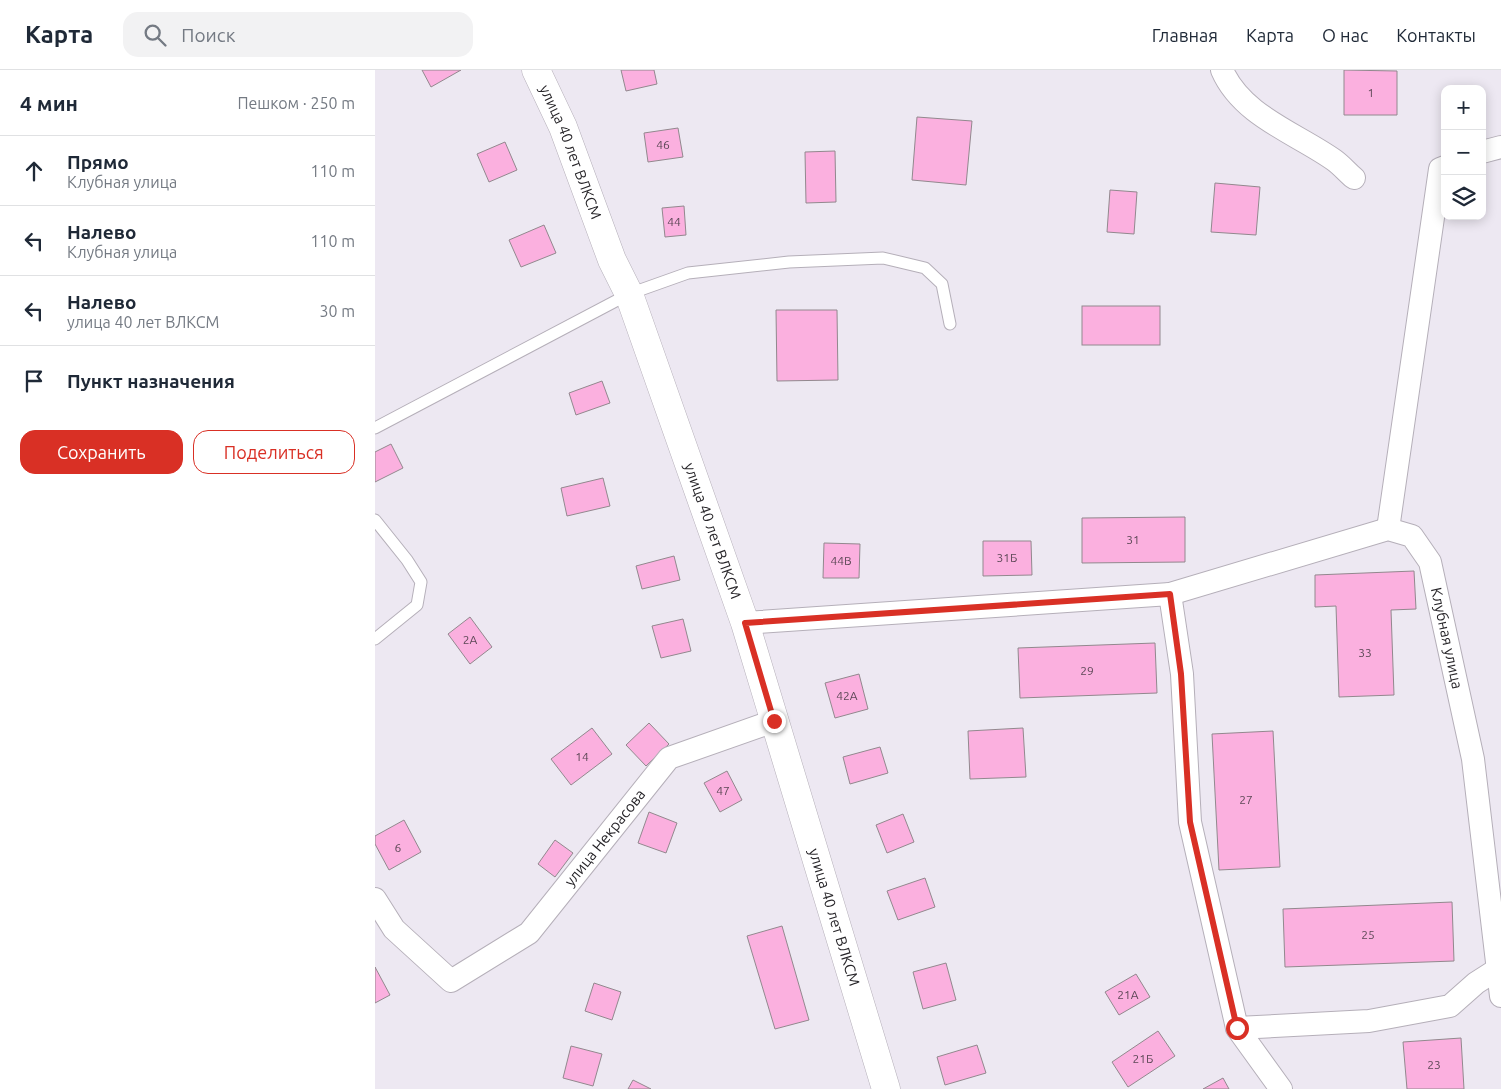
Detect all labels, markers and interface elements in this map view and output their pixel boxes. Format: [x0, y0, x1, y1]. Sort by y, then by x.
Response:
search box [123, 12, 473, 57]
text: Карта [25, 21, 93, 48]
icon: search [141, 21, 169, 49]
text: Поиск [181, 24, 235, 46]
text: Главная [1152, 25, 1218, 45]
text: Карта [1246, 25, 1294, 45]
text: О нас [1322, 25, 1368, 45]
text: Контакты [1396, 25, 1476, 45]
street label: улица 40 лет ВЛКСМ [536, 82, 605, 221]
map controls [1441, 85, 1486, 220]
button: + [1441, 85, 1486, 130]
house number: 1 [1368, 86, 1374, 99]
text: 4 мин [20, 91, 78, 115]
text: Пешком · 250 m [237, 94, 355, 112]
button: − [1441, 130, 1486, 175]
house number: 46 [656, 138, 670, 151]
text: Прямо [67, 151, 129, 173]
icon: ahead [20, 157, 48, 185]
text: 110 m [310, 162, 355, 180]
text: Клубная улица [67, 173, 177, 191]
button: layers [1441, 175, 1486, 220]
house number: 44 [667, 215, 681, 228]
text: Налево [67, 221, 136, 243]
icon: left [20, 227, 48, 255]
text: 110 m [310, 232, 355, 250]
text: Клубная улица [67, 243, 177, 261]
text: Налево [67, 291, 136, 313]
icon: left [20, 297, 48, 325]
text: 30 m [319, 302, 355, 320]
text: улица 40 лет ВЛКСМ [67, 313, 219, 331]
icon: arrive [20, 367, 48, 395]
text: Пункт назначения [67, 370, 235, 392]
button: Сохранить [20, 430, 183, 474]
button: Поделиться [193, 430, 355, 474]
street label: улица 40 лет ВЛКСМ [681, 460, 745, 601]
house number: 31 [1126, 533, 1140, 546]
house number: 31Б [997, 551, 1017, 564]
house number: 44В [830, 554, 852, 567]
street label: Клубная улица [1428, 586, 1466, 690]
house number: 2А [463, 633, 477, 646]
house number: 33 [1358, 646, 1372, 659]
house number: 29 [1080, 664, 1094, 677]
house number: 42А [836, 689, 858, 702]
route end [763, 710, 786, 733]
house number: 14 [575, 750, 589, 763]
house number: 47 [716, 784, 730, 797]
street label: улица Некрасова [561, 786, 649, 889]
house number: 27 [1239, 793, 1253, 806]
house number: 6 [395, 841, 402, 854]
street label: улица 40 лет ВЛКСМ [806, 846, 863, 988]
house number: 25 [1361, 928, 1375, 941]
house number: 21А [1117, 988, 1139, 1001]
route start [1226, 1017, 1249, 1040]
house number: 21Б [1133, 1052, 1153, 1065]
house number: 23 [1427, 1058, 1441, 1071]

